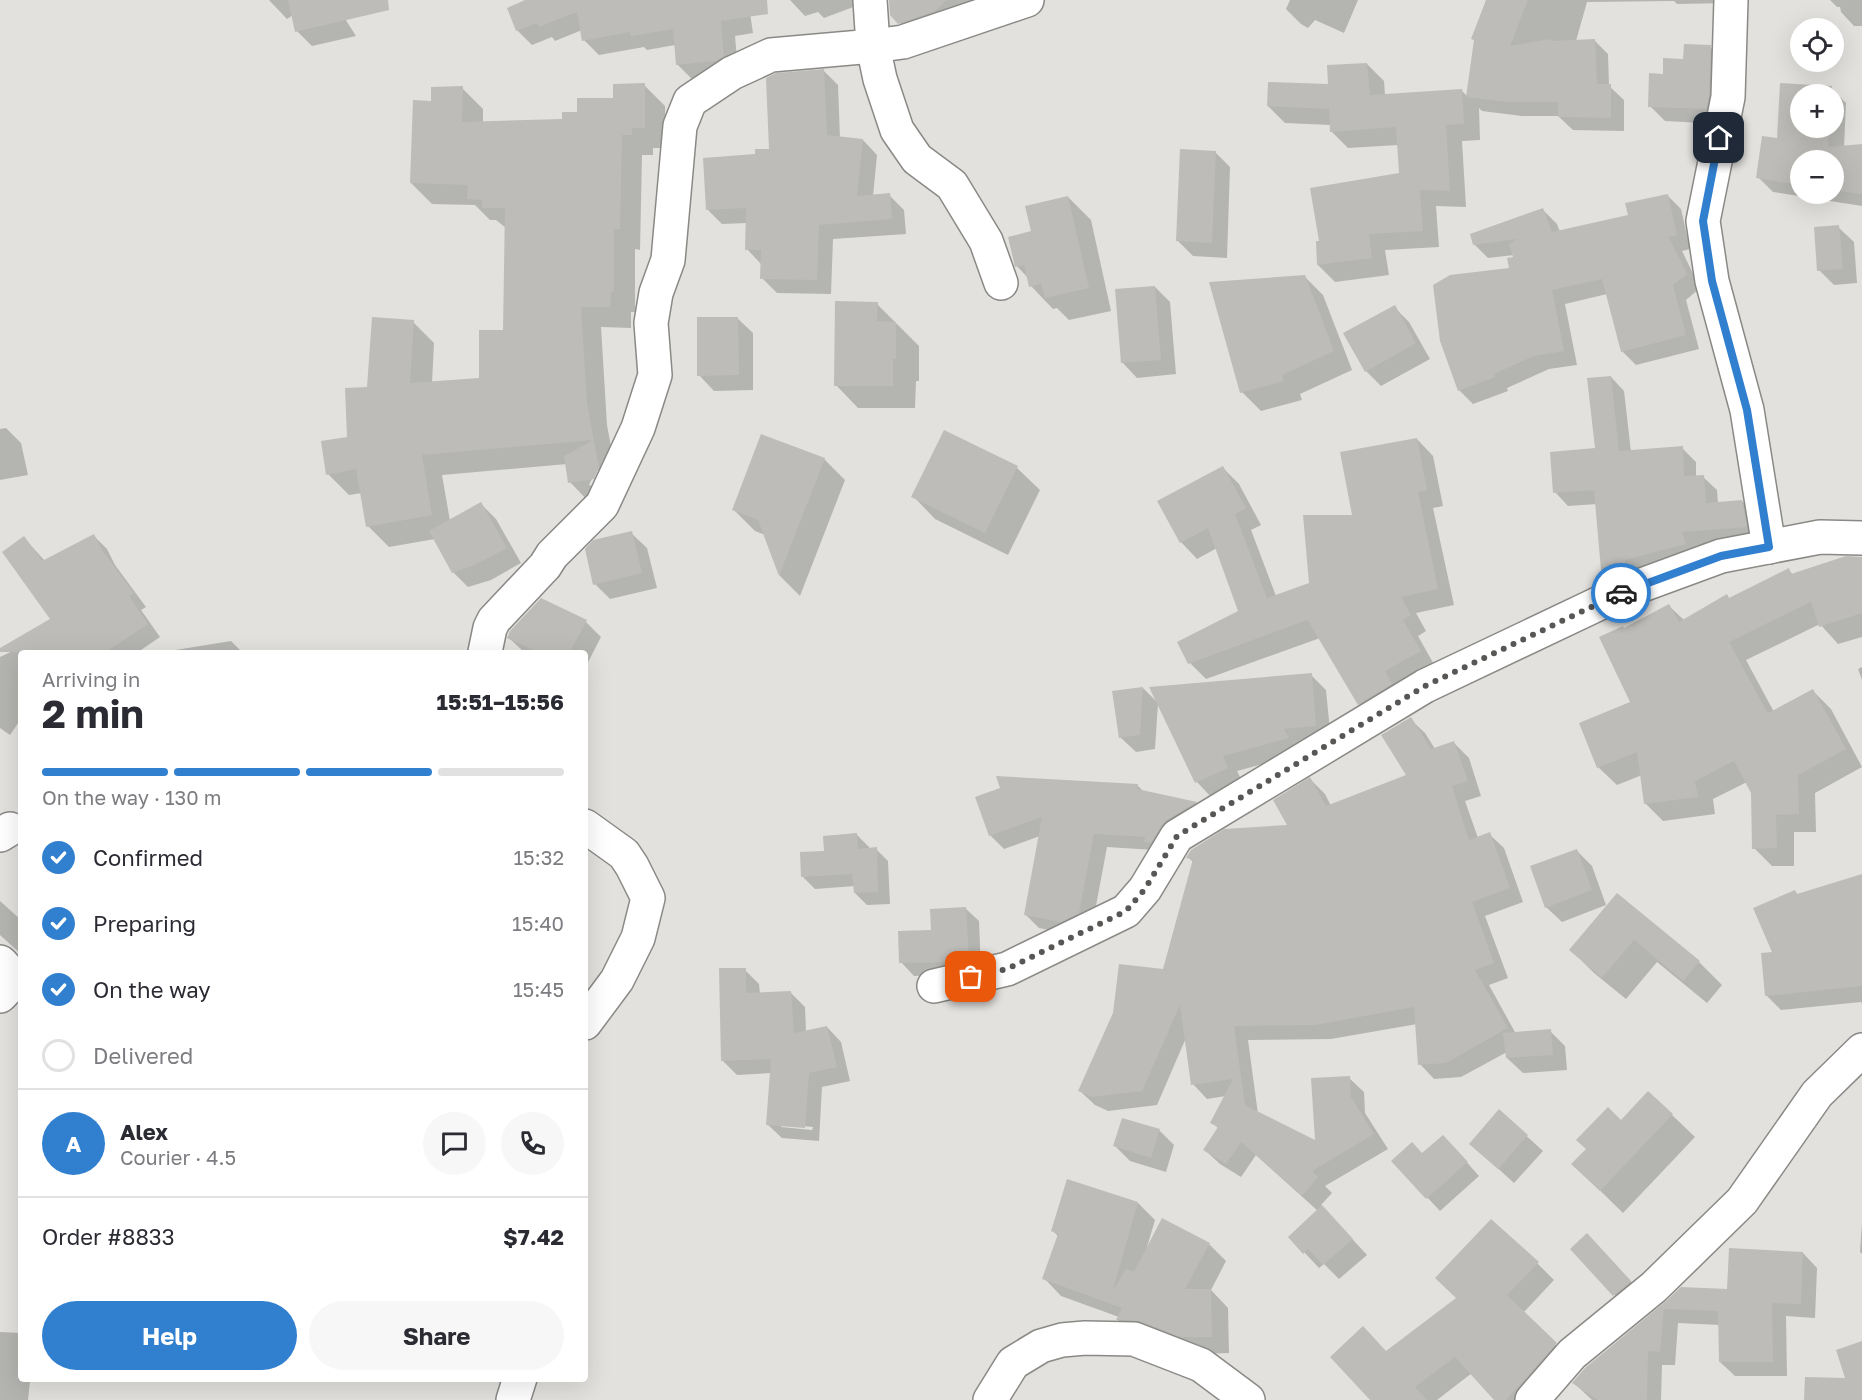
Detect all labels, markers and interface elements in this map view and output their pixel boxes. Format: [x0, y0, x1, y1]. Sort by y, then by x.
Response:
map controls [1790, 18, 1844, 204]
button: locate [1790, 18, 1844, 72]
button: + [1790, 84, 1844, 138]
pin [1693, 112, 1744, 163]
icon: home [1702, 121, 1735, 154]
button: − [1790, 150, 1844, 204]
courier [1591, 563, 1651, 623]
icon: car [1605, 577, 1638, 610]
text: Arriving in [42, 667, 140, 691]
text: 15:51–15:56 [437, 688, 564, 715]
text: 2 min [42, 690, 144, 737]
text: On the way · 130 m [42, 785, 221, 809]
icon: check [42, 841, 75, 874]
text: Confirmed [93, 844, 203, 871]
text: 15:32 [513, 845, 564, 869]
icon: check [42, 907, 75, 940]
text: Preparing [93, 910, 196, 937]
text: 15:40 [512, 911, 564, 935]
pin [945, 951, 996, 1002]
icon: bag [954, 960, 987, 993]
icon: check [42, 973, 75, 1006]
text: On the way [93, 976, 211, 1003]
text: 15:45 [513, 977, 564, 1001]
text: Delivered [93, 1042, 193, 1069]
button: chat [423, 1112, 486, 1175]
button: phone [501, 1112, 564, 1175]
text: Alex [120, 1118, 168, 1145]
text: A [66, 1130, 81, 1157]
text: Courier · 4.5 [120, 1145, 236, 1169]
text: Order #8833 [42, 1223, 175, 1250]
text: $7.42 [503, 1223, 564, 1250]
button: Help [42, 1301, 297, 1370]
button: Share [309, 1301, 564, 1370]

